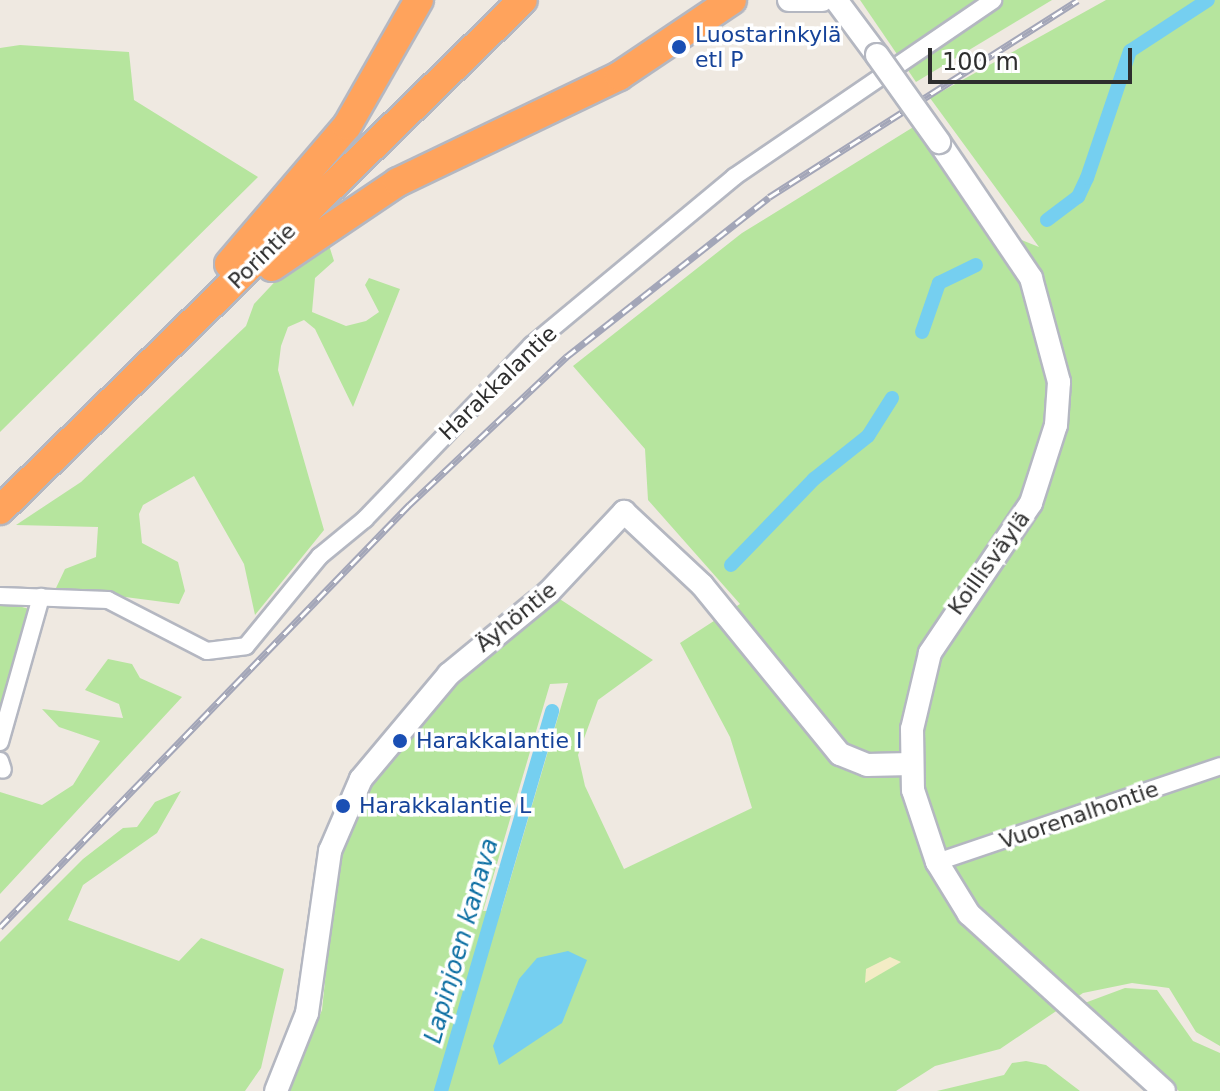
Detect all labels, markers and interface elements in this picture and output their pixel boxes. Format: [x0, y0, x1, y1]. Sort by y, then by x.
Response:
place label: Luostarinkylä etl P [695, 21, 842, 72]
scale bar [932, 32, 1136, 82]
marker: Luostarinkylä etl P [670, 38, 688, 56]
text: 100 m [942, 48, 1019, 76]
street label: Porintie [223, 218, 301, 294]
street label: Harakkalantie [434, 320, 562, 446]
street label: Koillisväylä [943, 506, 1035, 620]
street label: Äyhöntie [470, 576, 562, 658]
place label: Harakkalantie I [416, 728, 582, 754]
marker: Harakkalantie I [391, 732, 409, 750]
street label: Vuorenalhontie [996, 775, 1162, 855]
place label: Harakkalantie L [359, 793, 531, 819]
marker: Harakkalantie L [334, 797, 352, 815]
water label: Lapinjoen kanava [419, 835, 505, 1047]

